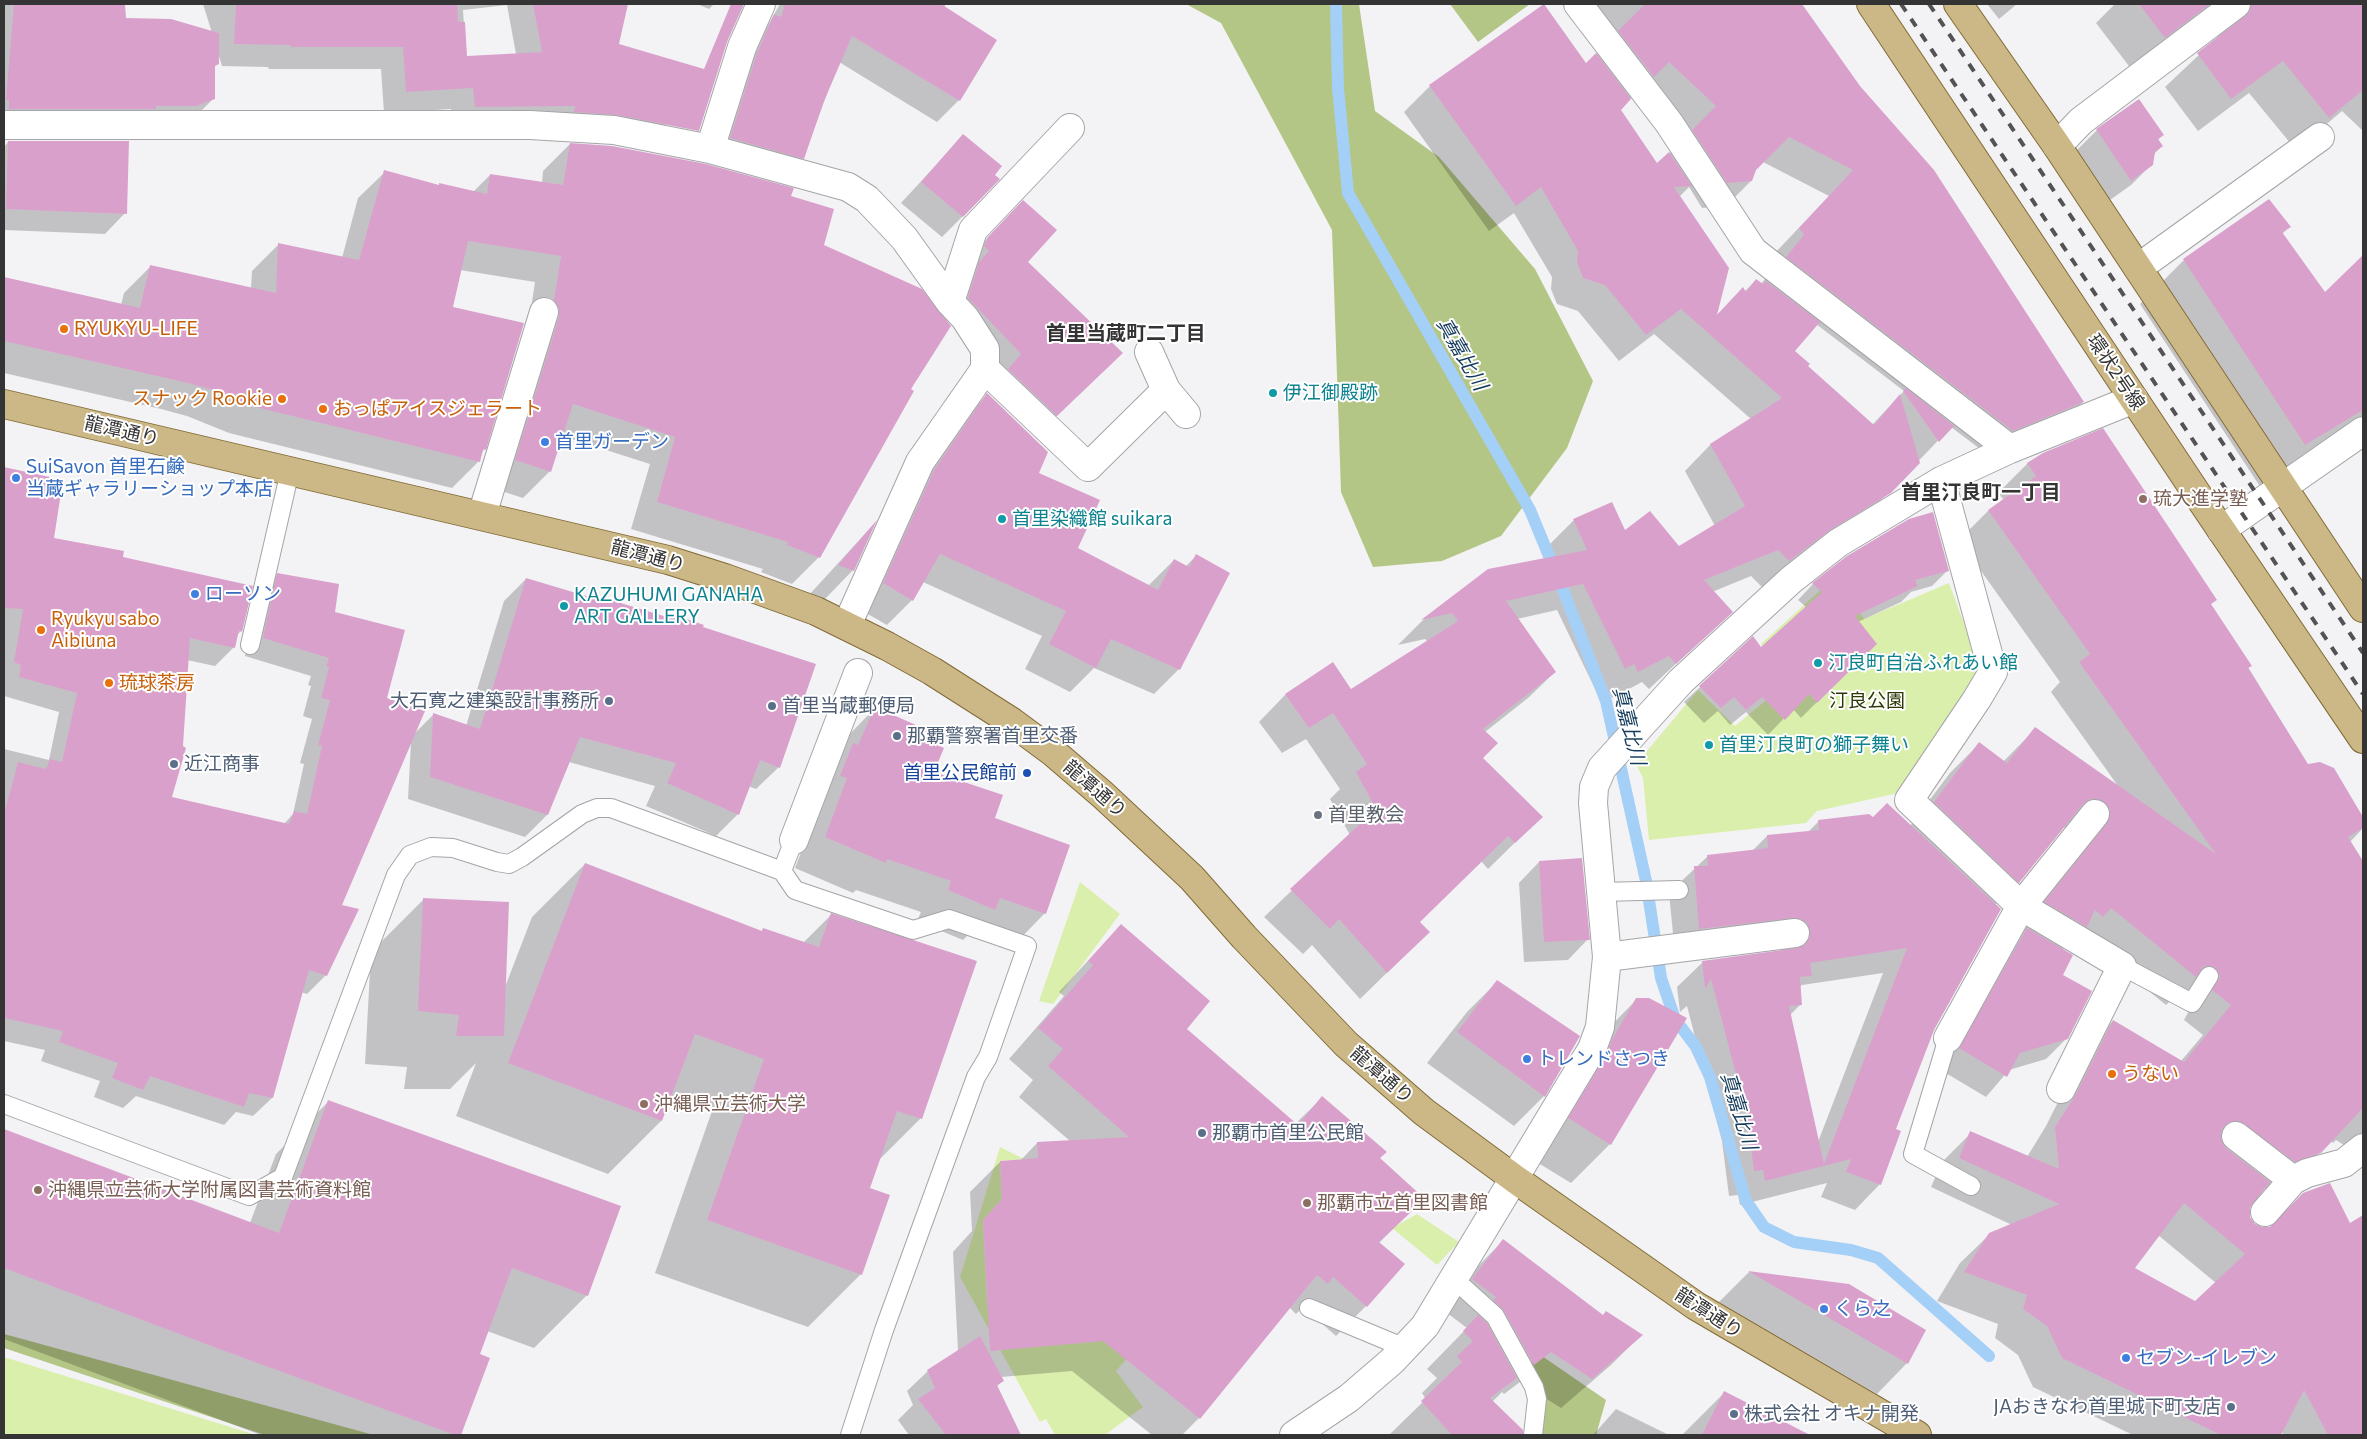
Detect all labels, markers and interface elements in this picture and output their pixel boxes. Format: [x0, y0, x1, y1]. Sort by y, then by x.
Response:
water label: 真嘉比川 [1432, 313, 1492, 395]
place label: RYUKYU-LIFE [74, 318, 198, 340]
district label: 首里当蔵町二丁目 [1046, 321, 1206, 345]
marker: RYUKYU-LIFE [58, 323, 70, 335]
street label: 環状2号線 [2082, 330, 2150, 414]
place label: 伊江御殿跡 [1283, 382, 1378, 404]
marker: 伊江御殿跡 [1267, 387, 1279, 399]
place label: スナック Rookie [132, 388, 272, 410]
marker: スナック Rookie [276, 393, 288, 405]
place label: おっぱアイスジェラート [333, 398, 542, 420]
marker: おっぱアイスジェラート [317, 403, 329, 415]
street label: 龍潭通り [82, 411, 162, 451]
place label: 首里ガーデン [555, 431, 669, 453]
marker: 首里ガーデン [539, 436, 551, 448]
place label: SuiSavon 首里石鹸 当蔵ギャラリーショップ本店 [26, 456, 273, 500]
marker: SuiSavon 首里石鹸 当蔵ギャラリーショップ本店 [10, 472, 22, 484]
district label: 首里汀良町一丁目 [1901, 480, 2061, 504]
place label: 琉大進学塾 [2153, 488, 2248, 510]
marker: 琉大進学塾 [2137, 493, 2149, 505]
place label: 首里染織館 suikara [1012, 508, 1172, 530]
marker: 首里染織館 suikara [996, 513, 1008, 525]
street label: 龍潭通り [608, 535, 688, 577]
place label: ローソン [205, 583, 281, 605]
place label: KAZUHUMI GANAHA ART GALLERY [574, 584, 763, 628]
marker: ローソン [189, 588, 201, 600]
marker: KAZUHUMI GANAHA ART GALLERY [558, 600, 570, 612]
place label: Ryukyu sabo Aibiuna [51, 608, 160, 652]
marker: Ryukyu sabo Aibiuna [35, 624, 47, 636]
place label: 汀良町自治ふれあい館 [1828, 652, 2018, 674]
marker: 汀良町自治ふれあい館 [1812, 657, 1824, 669]
place label: 琉球茶房 [119, 672, 195, 694]
marker: 琉球茶房 [103, 677, 115, 689]
water label: 真嘉比川 [1608, 684, 1650, 768]
place label: 大石寛之建築設計事務所 [390, 690, 599, 712]
park label: 汀良公園 [1829, 690, 1905, 712]
marker: 大石寛之建築設計事務所 [603, 695, 615, 707]
place label: 首里当蔵郵便局 [782, 695, 915, 717]
marker: 首里当蔵郵便局 [766, 700, 778, 712]
place label: 那覇警察署首里交番 [907, 725, 1078, 747]
marker: 那覇警察署首里交番 [891, 730, 903, 742]
place label: 首里汀良町の獅子舞い [1719, 734, 1909, 756]
marker: 首里汀良町の獅子舞い [1703, 739, 1715, 751]
place label: 近江商事 [184, 753, 260, 775]
street label: 龍潭通り [1059, 755, 1131, 823]
marker: 近江商事 [168, 758, 180, 770]
place label: 首里公民館前 [903, 762, 1017, 784]
marker: 首里公民館前 [1021, 767, 1033, 779]
place label: 首里教会 [1328, 804, 1404, 826]
marker: 首里教会 [1312, 809, 1324, 821]
street label: 龍潭通り [1346, 1041, 1418, 1109]
place label: トレンドさつき [1537, 1048, 1670, 1070]
marker: トレンドさつき [1521, 1053, 1533, 1065]
place label: うない [2122, 1063, 2179, 1085]
marker: うない [2106, 1068, 2118, 1080]
water label: 真嘉比川 [1716, 1069, 1762, 1153]
place label: 沖縄県立芸術大学 [654, 1093, 806, 1115]
marker: 沖縄県立芸術大学 [638, 1098, 650, 1110]
place label: 那覇市首里公民館 [1212, 1122, 1364, 1144]
marker: 那覇市首里公民館 [1196, 1127, 1208, 1139]
place label: 沖縄県立芸術大学附属図書芸術資料館 [48, 1179, 371, 1201]
marker: 沖縄県立芸術大学附属図書芸術資料館 [32, 1184, 44, 1196]
place label: 那覇市立首里図書館 [1317, 1192, 1488, 1214]
marker: 那覇市立首里図書館 [1301, 1197, 1313, 1209]
street label: 龍潭通り [1671, 1283, 1747, 1343]
place label: くら之 [1834, 1298, 1891, 1320]
marker: くら之 [1818, 1303, 1830, 1315]
place label: セブン-イレブン [2136, 1347, 2277, 1369]
marker: セブン-イレブン [2120, 1352, 2132, 1364]
place label: JAおきなわ首里城下町支店 [1993, 1396, 2221, 1418]
marker: JAおきなわ首里城下町支店 [2225, 1401, 2237, 1413]
place label: 株式会社 オキナ開発 [1744, 1403, 1919, 1425]
marker: 株式会社 オキナ開発 [1728, 1408, 1740, 1420]

